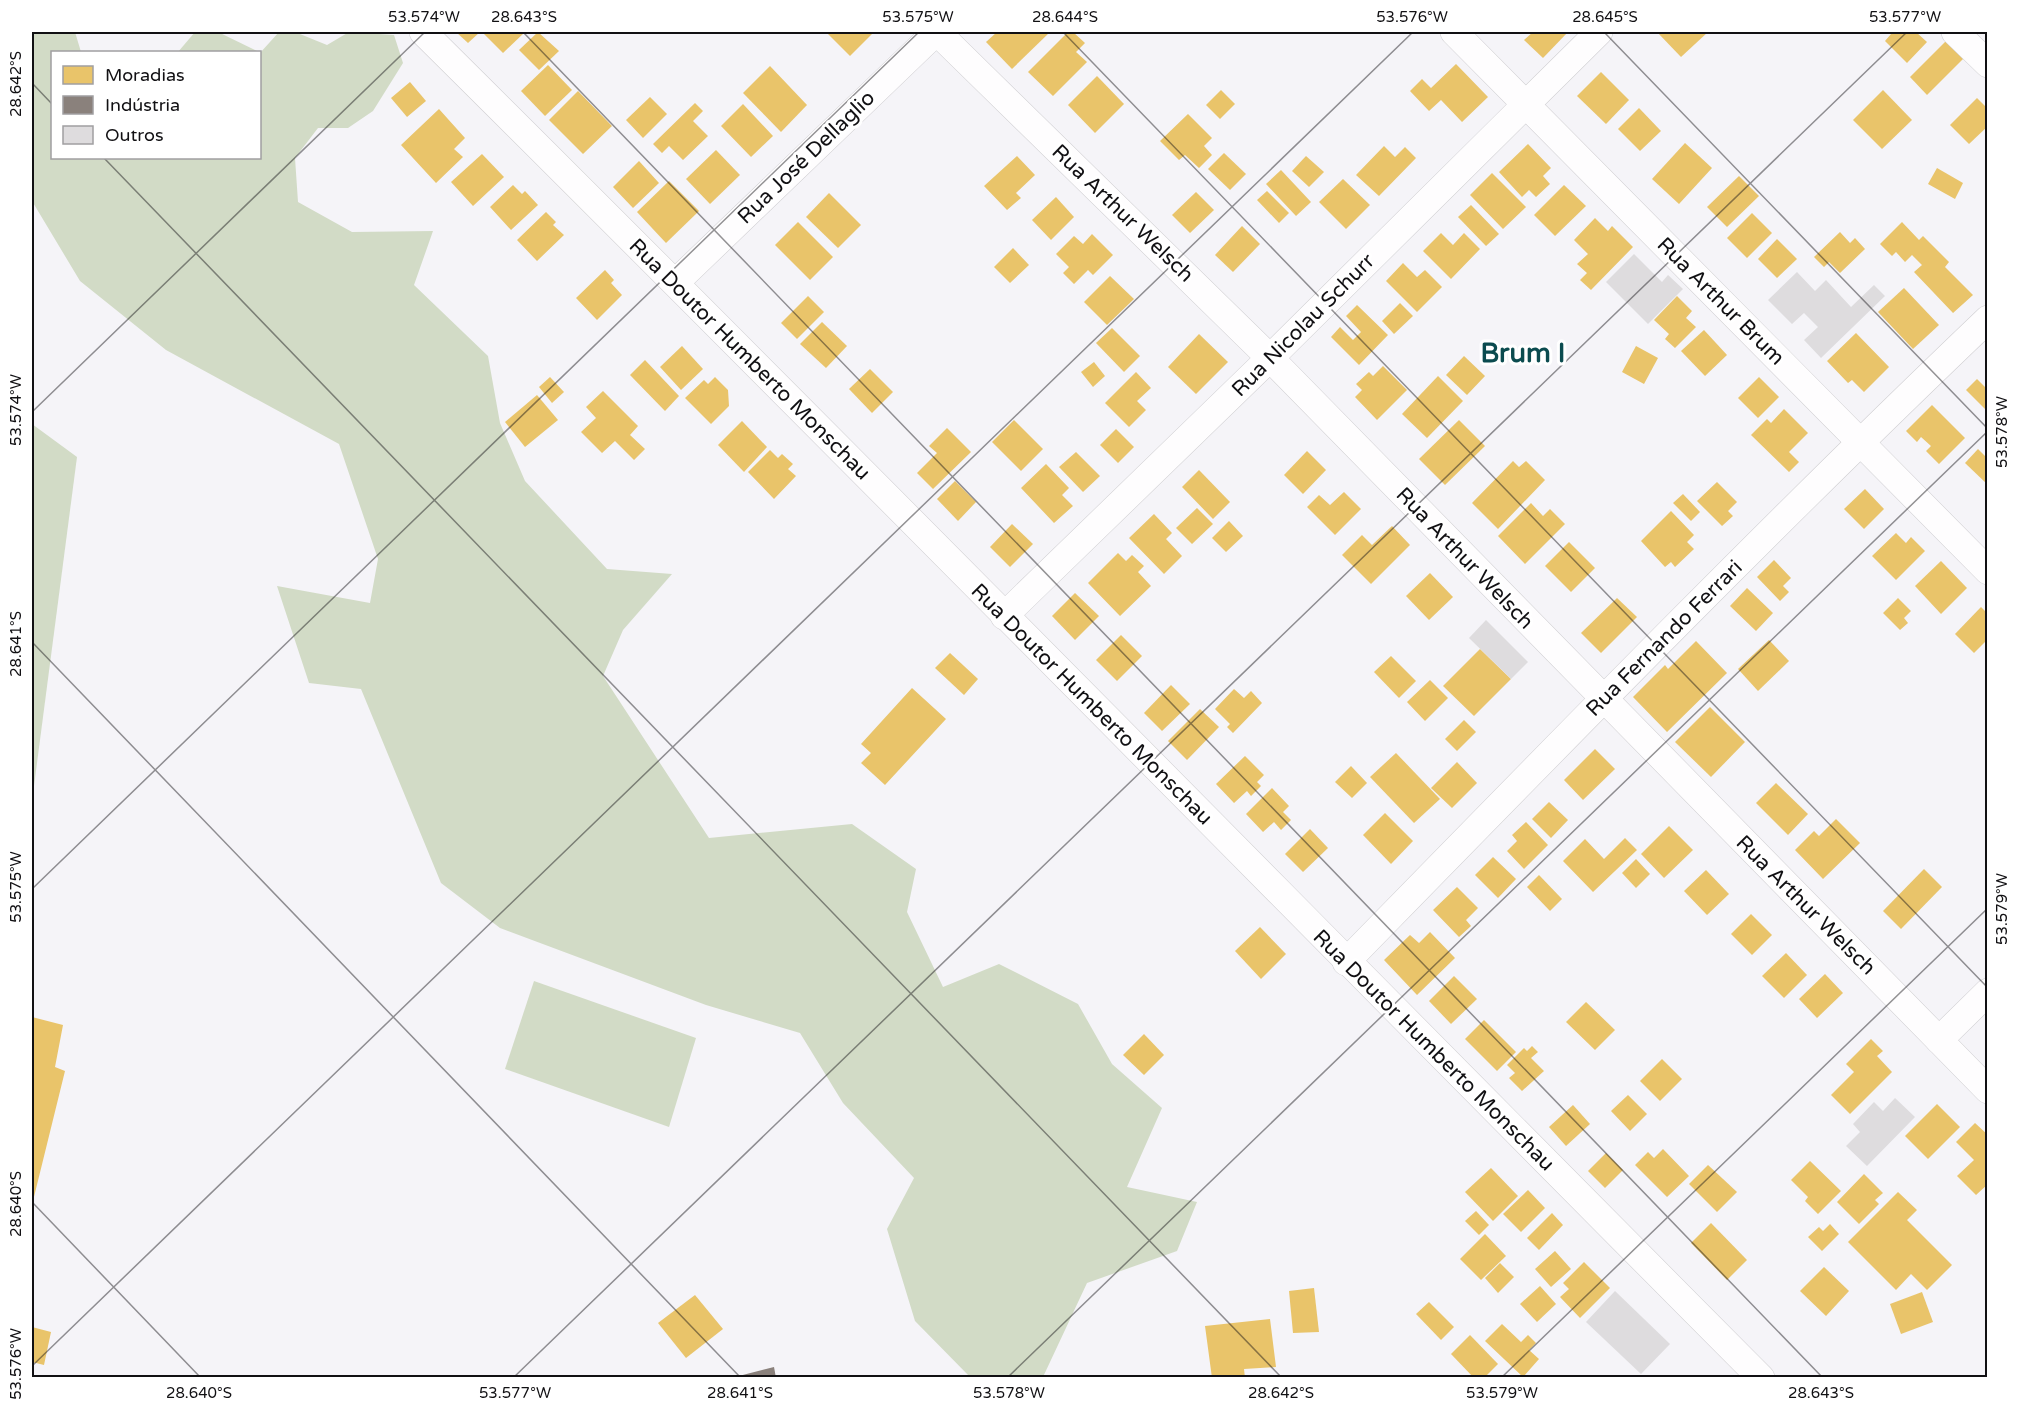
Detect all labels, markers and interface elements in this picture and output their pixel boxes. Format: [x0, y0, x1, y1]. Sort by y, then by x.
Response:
text: 53.574°W [388, 8, 460, 26]
text: 28.643°S [491, 8, 557, 26]
text: 53.575°W [882, 8, 954, 26]
text: 28.644°S [1032, 8, 1098, 26]
text: 53.576°W [1376, 8, 1448, 26]
text: 28.645°S [1572, 8, 1638, 26]
text: 53.577°W [1869, 8, 1941, 26]
text: 28.642°S [7, 51, 25, 117]
legend [51, 51, 261, 159]
text: Moradias [105, 64, 185, 86]
street label: Rua José Dellaglio [733, 86, 880, 229]
text: Indústria [105, 94, 180, 116]
text: Outros [105, 124, 164, 146]
street label: Rua Arthur Welsch [1047, 139, 1199, 287]
street label: Rua Arthur Brum [1652, 232, 1790, 370]
street label: Rua Doutor Humberto Monschau [624, 233, 876, 485]
street label: Rua Nicolau Schurr [1227, 249, 1380, 402]
district label: Brum I [1481, 337, 1565, 370]
text: 53.574°W [7, 374, 25, 446]
text: 53.578°W [1993, 396, 2011, 468]
street label: Rua Arthur Welsch [1391, 482, 1539, 634]
street label: Rua Fernando Ferrari [1581, 555, 1748, 722]
street label: Rua Doutor Humberto Monschau [966, 578, 1218, 830]
text: 28.641°S [7, 611, 25, 677]
street label: Rua Arthur Welsch [1731, 830, 1881, 980]
text: 53.575°W [7, 851, 25, 923]
text: 53.579°W [1993, 873, 2011, 945]
street label: Rua Doutor Humberto Monschau [1308, 924, 1560, 1176]
text: 28.640°S [7, 1171, 25, 1237]
text: 53.576°W [7, 1328, 25, 1400]
text: 28.640°S [166, 1384, 232, 1402]
text: 53.577°W [479, 1384, 551, 1402]
text: 28.641°S [707, 1384, 773, 1402]
text: 53.578°W [973, 1384, 1045, 1402]
text: 28.642°S [1248, 1384, 1314, 1402]
text: 53.579°W [1466, 1384, 1538, 1402]
text: 28.643°S [1788, 1384, 1854, 1402]

